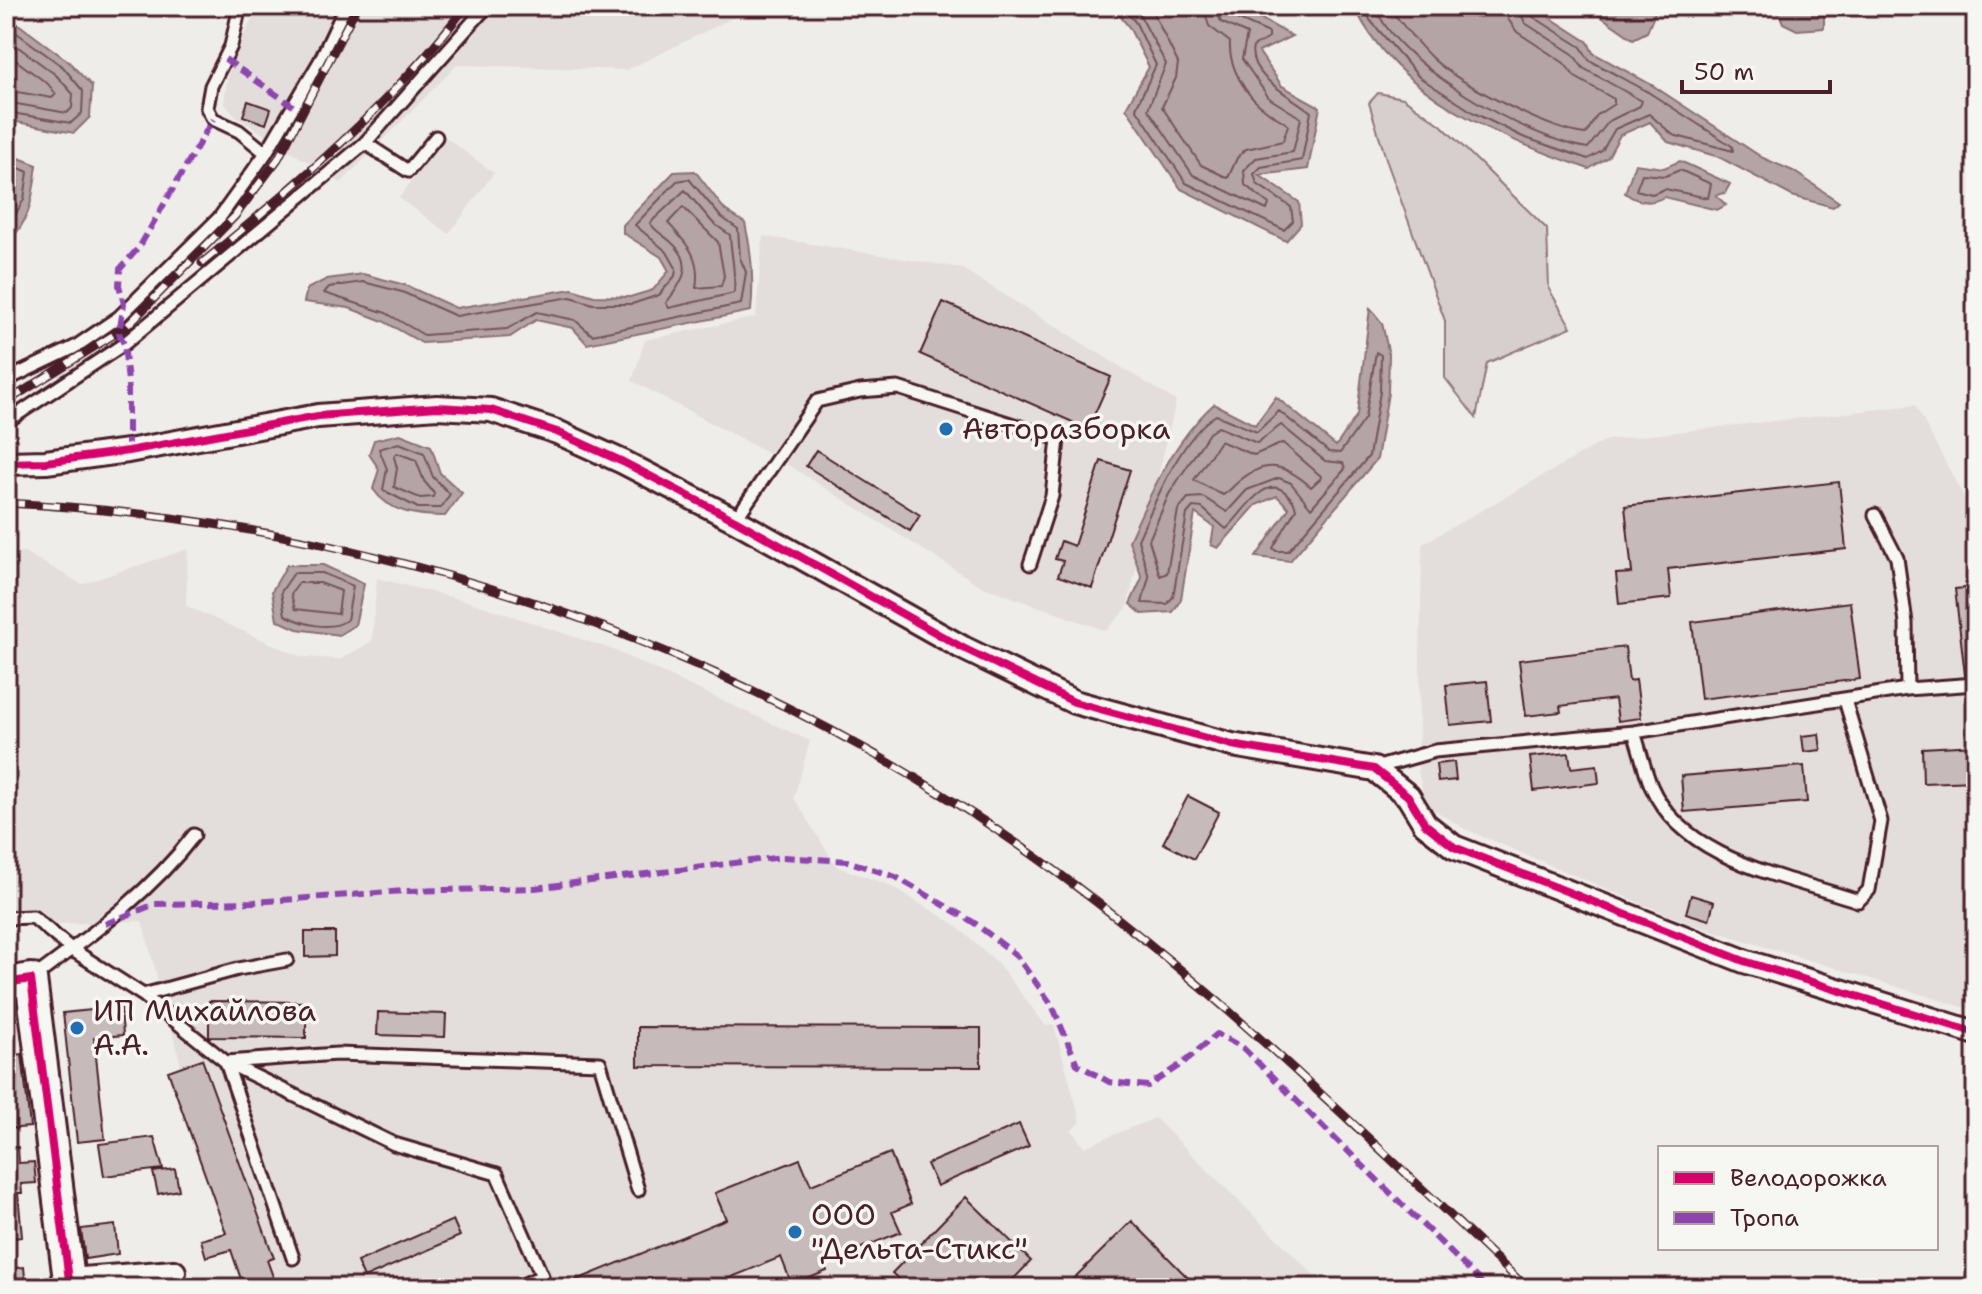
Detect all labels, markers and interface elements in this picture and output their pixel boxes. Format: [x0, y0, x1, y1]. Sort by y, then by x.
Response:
scale bar [1682, 44, 1830, 94]
text: 50 m [1694, 56, 1754, 88]
place label: Авторазборка [962, 408, 1171, 449]
marker: Авторазборка [937, 420, 955, 438]
place label: ИП Михайлова А.А. [93, 990, 317, 1065]
marker: ИП Михайлова А.А. [68, 1019, 86, 1037]
legend [1658, 1146, 1938, 1250]
text: Велодорожка [1730, 1162, 1887, 1194]
place label: ООО "Дельта-Стикс" [811, 1194, 1028, 1269]
text: Тропа [1730, 1202, 1799, 1234]
marker: ООО "Дельта-Стикс" [786, 1223, 804, 1241]

